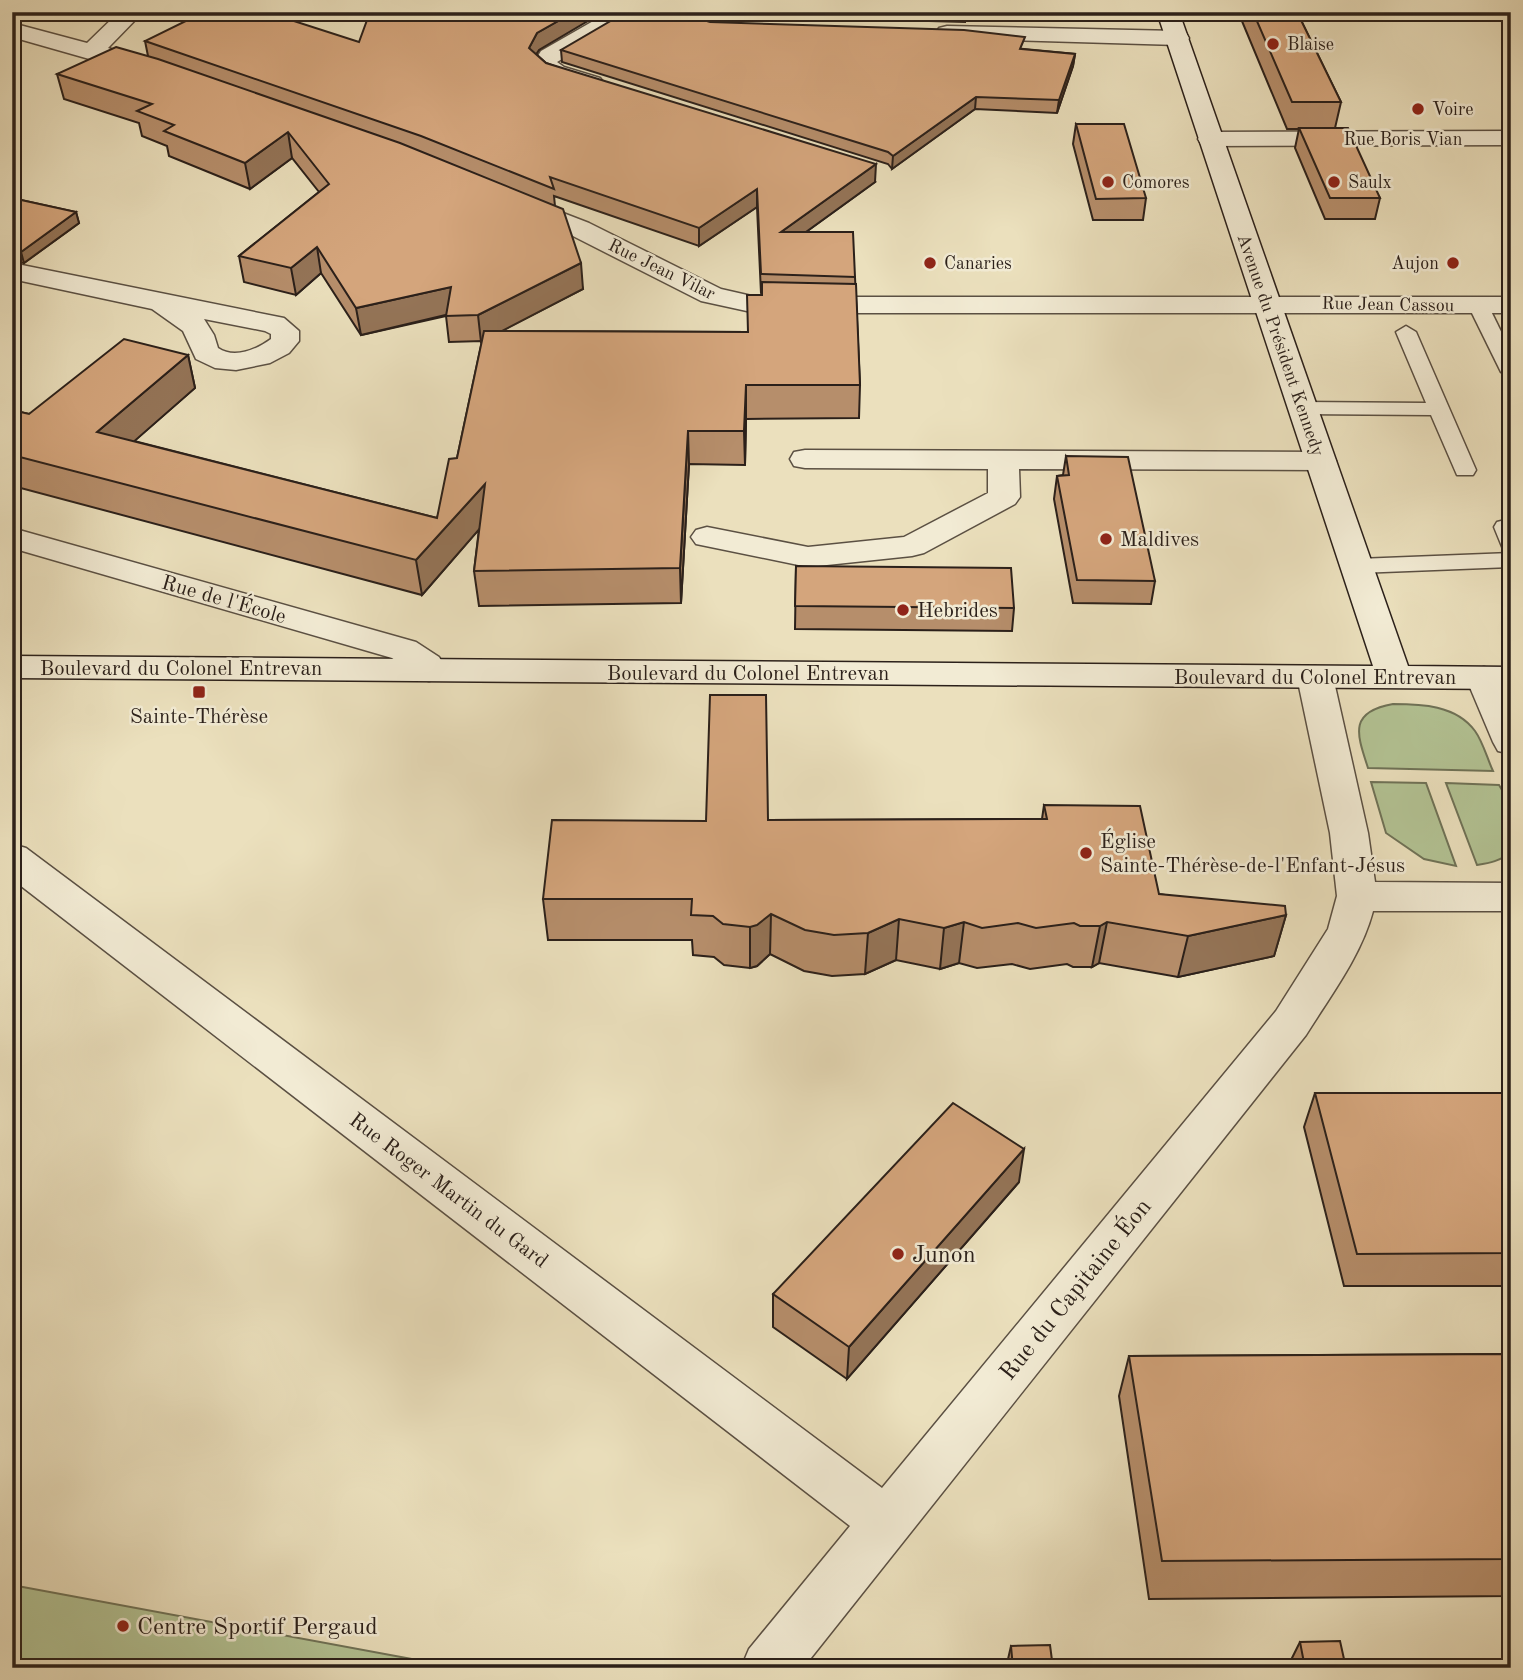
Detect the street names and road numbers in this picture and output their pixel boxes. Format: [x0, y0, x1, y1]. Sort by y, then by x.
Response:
street label: Rue Boris Vian [1344, 131, 1463, 149]
street label: Avenue du Président Kennedy [1233, 232, 1327, 459]
street label: Rue Jean Vilar [605, 236, 718, 304]
street label: Rue Jean Cassou [1322, 295, 1455, 315]
street label: Rue de l'École [159, 569, 289, 628]
street label: Boulevard du Colonel Entrevan [40, 659, 322, 680]
street label: Boulevard du Colonel Entrevan [607, 664, 889, 685]
street label: Boulevard du Colonel Entrevan [1174, 668, 1456, 689]
street label: Rue Roger Martin du Gard [345, 1110, 551, 1273]
street label: Rue du Capitaine Éon [993, 1193, 1157, 1385]

